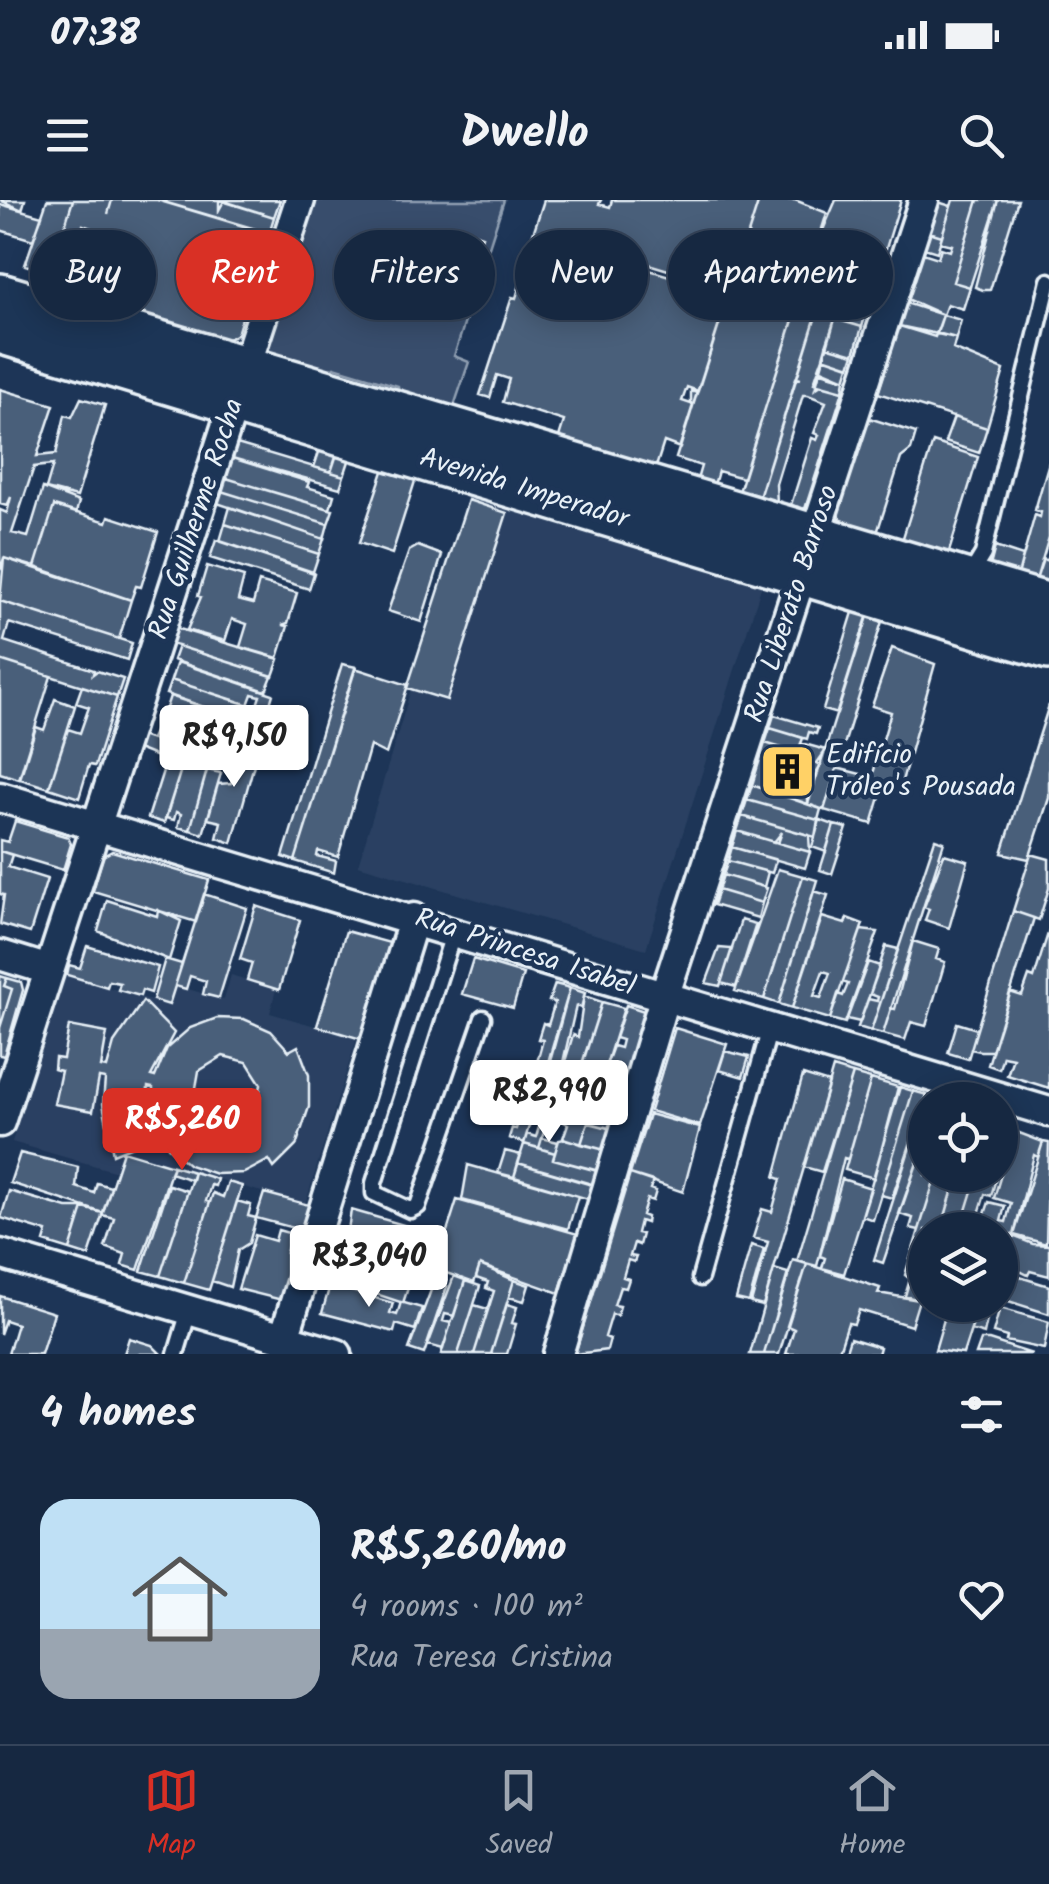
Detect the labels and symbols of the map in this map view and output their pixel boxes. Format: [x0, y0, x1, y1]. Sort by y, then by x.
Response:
street label: Rua Guilherme Rocha [137, 393, 257, 645]
street label: Avenida Imperador [414, 436, 636, 543]
street label: Rua Liberato Barroso [732, 479, 852, 729]
pin: R$9,150 [142, 705, 326, 790]
place label: Edifício Tróleo's Pousada [826, 733, 1016, 810]
building icon: Edifício Tróleo's Pousada [757, 741, 817, 801]
street label: Rua Princesa Isabel [409, 896, 641, 1010]
pin: R$2,990 [457, 1060, 641, 1145]
pin: R$5,260 [90, 1088, 274, 1173]
pin: R$3,040 [277, 1225, 461, 1310]

